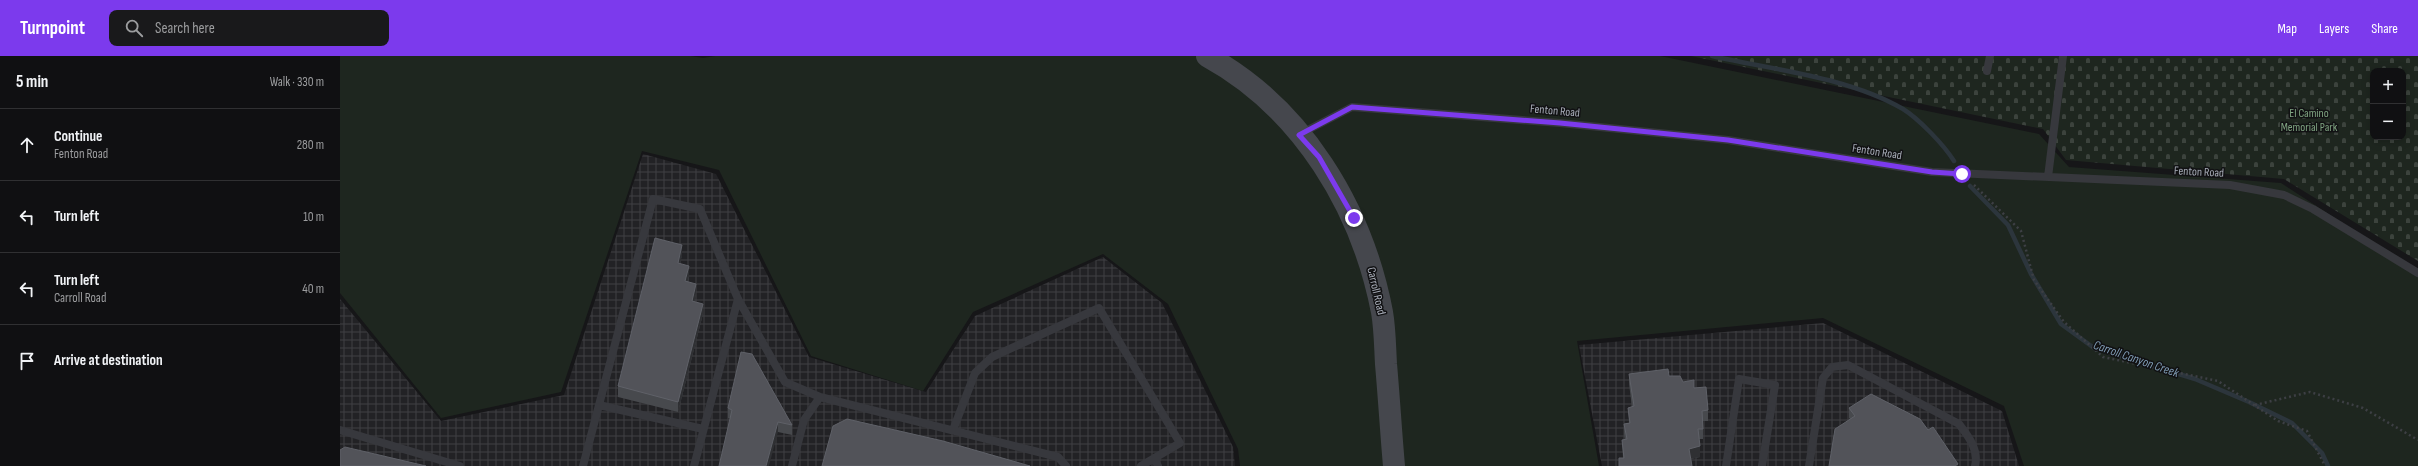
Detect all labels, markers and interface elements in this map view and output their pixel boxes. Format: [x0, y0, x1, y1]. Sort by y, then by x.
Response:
search box [109, 10, 389, 46]
text: Turnpoint [20, 17, 85, 40]
icon: search [123, 17, 145, 39]
text: Search here [155, 19, 215, 38]
text: Map [2277, 20, 2297, 37]
text: Layers [2319, 20, 2349, 37]
text: Share [2371, 20, 2398, 37]
map controls [2370, 68, 2406, 140]
button: + [2370, 68, 2406, 104]
text: 5 min [16, 72, 48, 92]
text: Walk · 330 m [270, 74, 324, 90]
street label: Fenton Road [1529, 101, 1581, 121]
button: − [2370, 104, 2406, 140]
park label: El Camino Memorial Park [2281, 106, 2338, 135]
text: Continue [54, 127, 103, 146]
icon: ahead [16, 134, 38, 156]
text: 280 m [297, 137, 324, 153]
street label: Fenton Road [1851, 141, 1903, 163]
text: Fenton Road [54, 146, 108, 162]
street label: Fenton Road [2174, 163, 2224, 181]
route start [1953, 165, 1971, 183]
icon: left [16, 206, 38, 228]
text: Turn left [54, 207, 99, 226]
text: 10 m [303, 209, 324, 225]
route end [1345, 209, 1363, 227]
street label: Carroll Road [1363, 266, 1389, 316]
text: Turn left [54, 271, 99, 290]
icon: left [16, 278, 38, 300]
text: 40 m [302, 281, 324, 297]
text: Carroll Road [54, 290, 106, 306]
water label: Carroll Canyon Creek [2091, 337, 2182, 381]
icon: arrive [16, 350, 38, 372]
text: Arrive at destination [54, 351, 163, 370]

